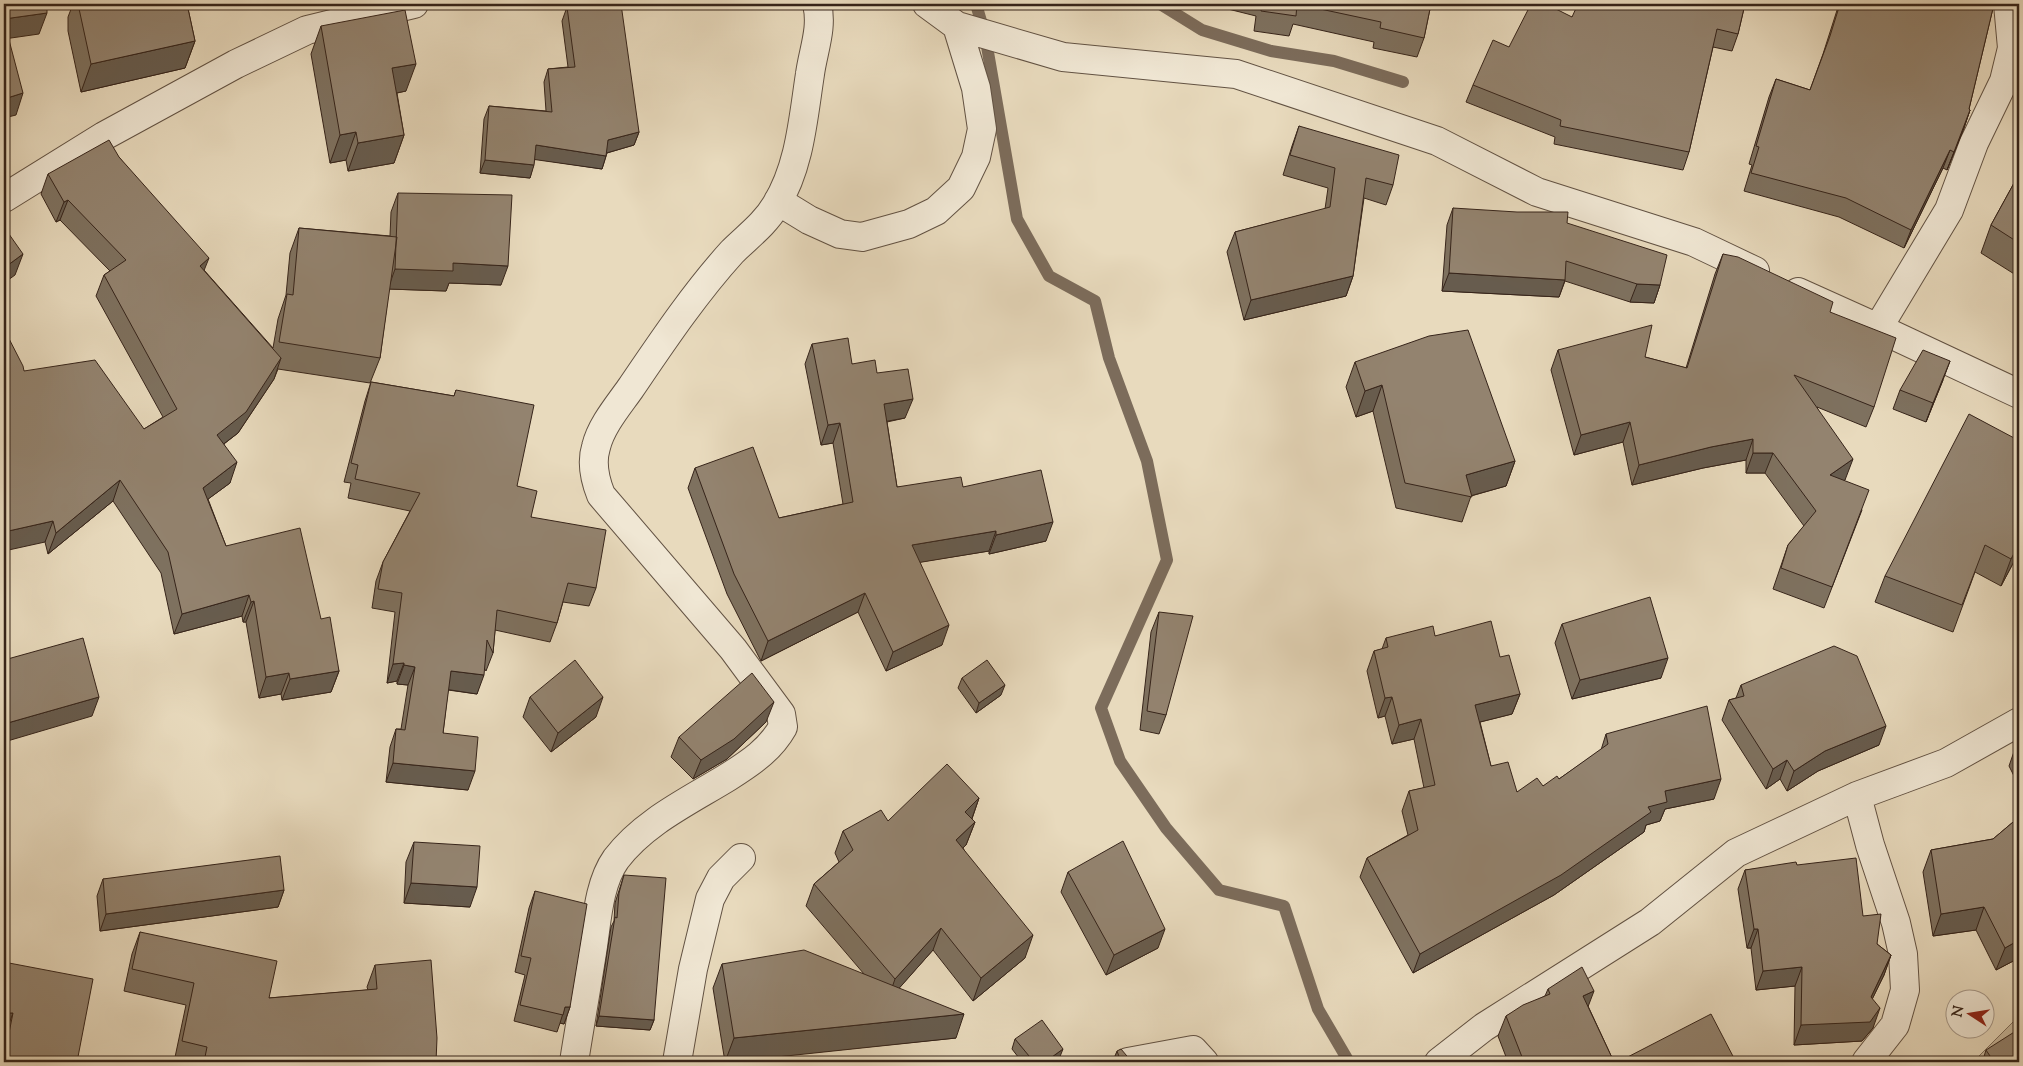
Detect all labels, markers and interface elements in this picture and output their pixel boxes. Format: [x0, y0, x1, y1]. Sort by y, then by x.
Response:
north arrow [1946, 988, 1996, 1038]
text: N [1948, 1004, 1970, 1019]

